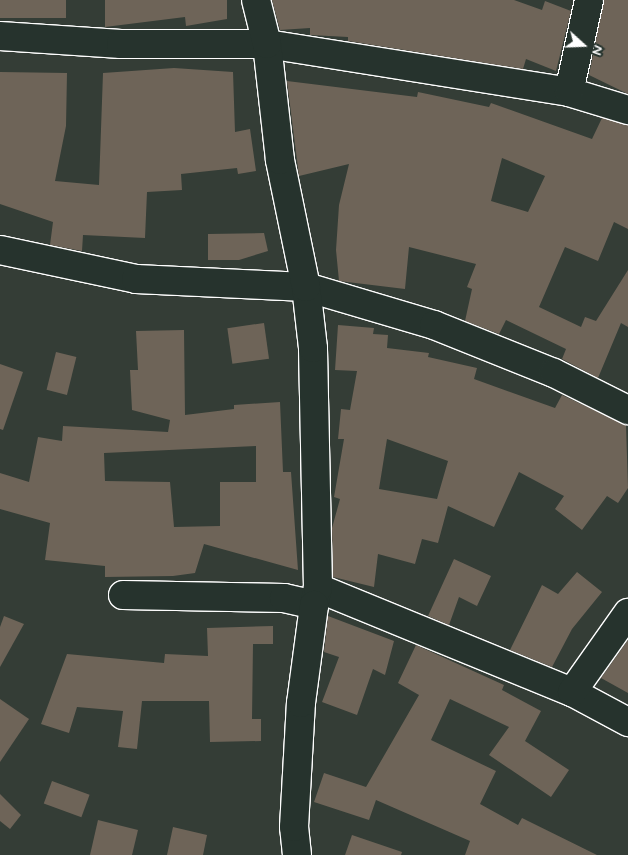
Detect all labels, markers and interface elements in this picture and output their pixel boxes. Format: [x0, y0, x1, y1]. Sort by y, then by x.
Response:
north arrow [558, 20, 608, 70]
text: N [587, 43, 607, 58]

